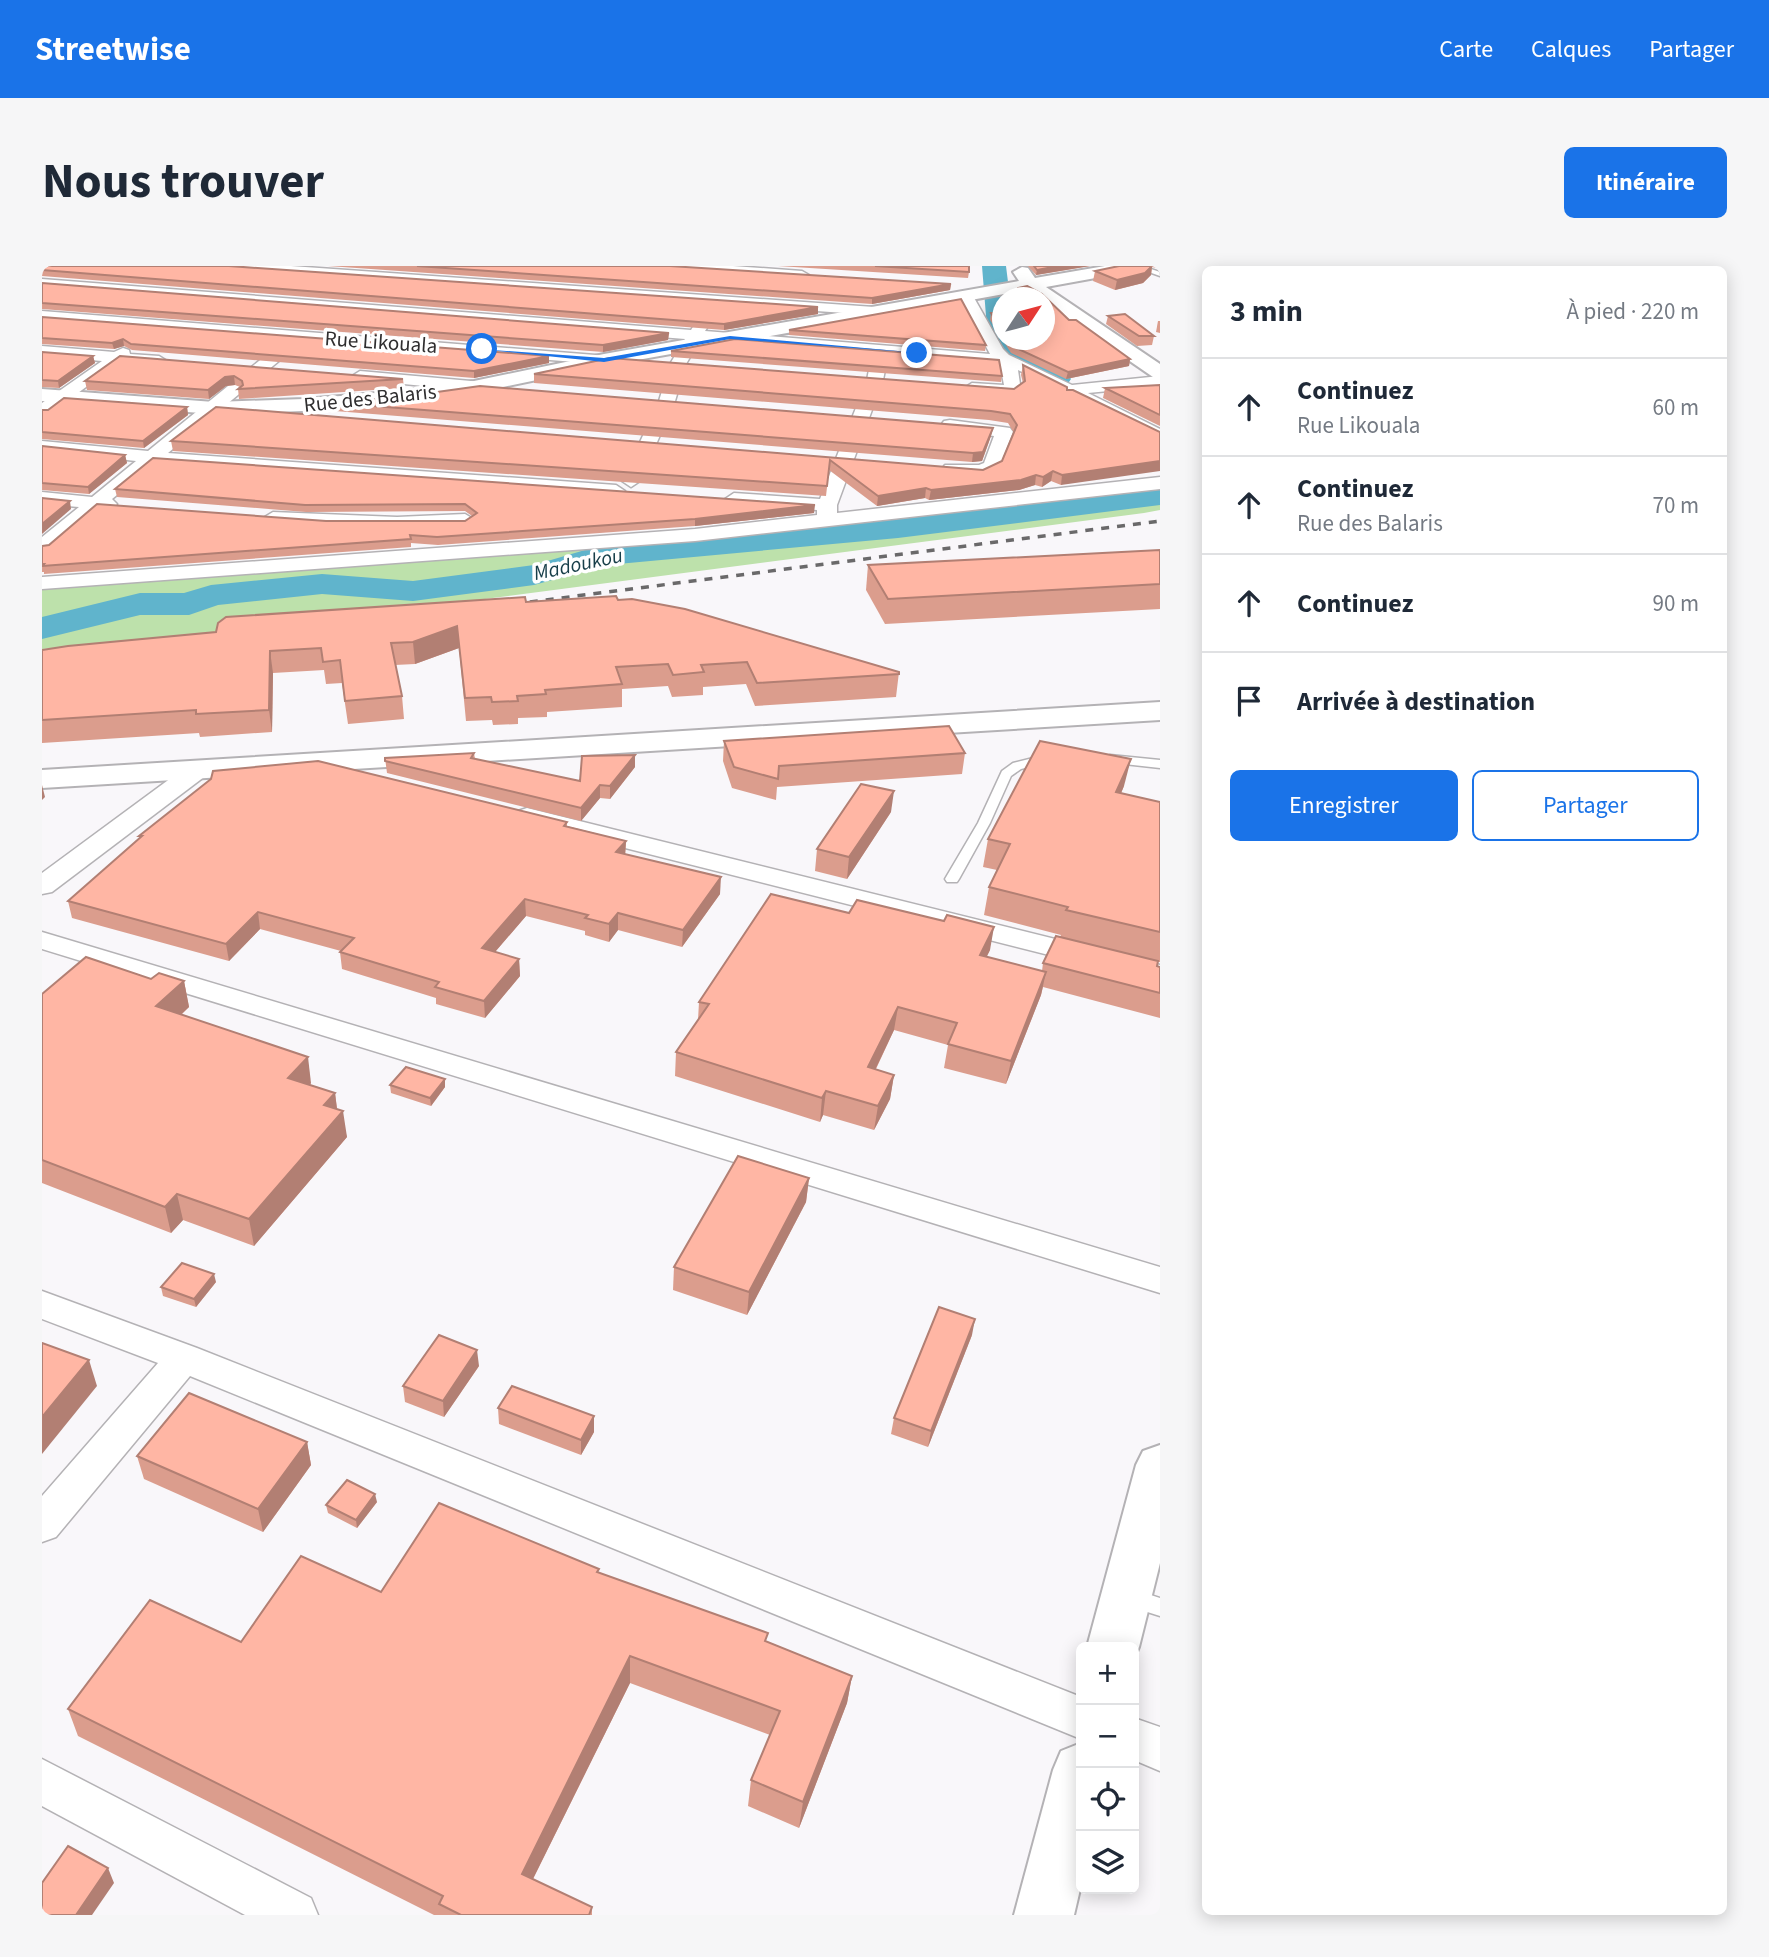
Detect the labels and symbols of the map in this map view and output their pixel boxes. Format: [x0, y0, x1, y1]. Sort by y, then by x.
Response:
north arrow [992, 287, 1055, 350]
street label: Rue Likouala [324, 323, 438, 361]
route start [466, 333, 497, 364]
route end [901, 337, 932, 368]
street label: Rue des Balaris [302, 376, 438, 420]
water label: Madoukou [531, 540, 625, 588]

